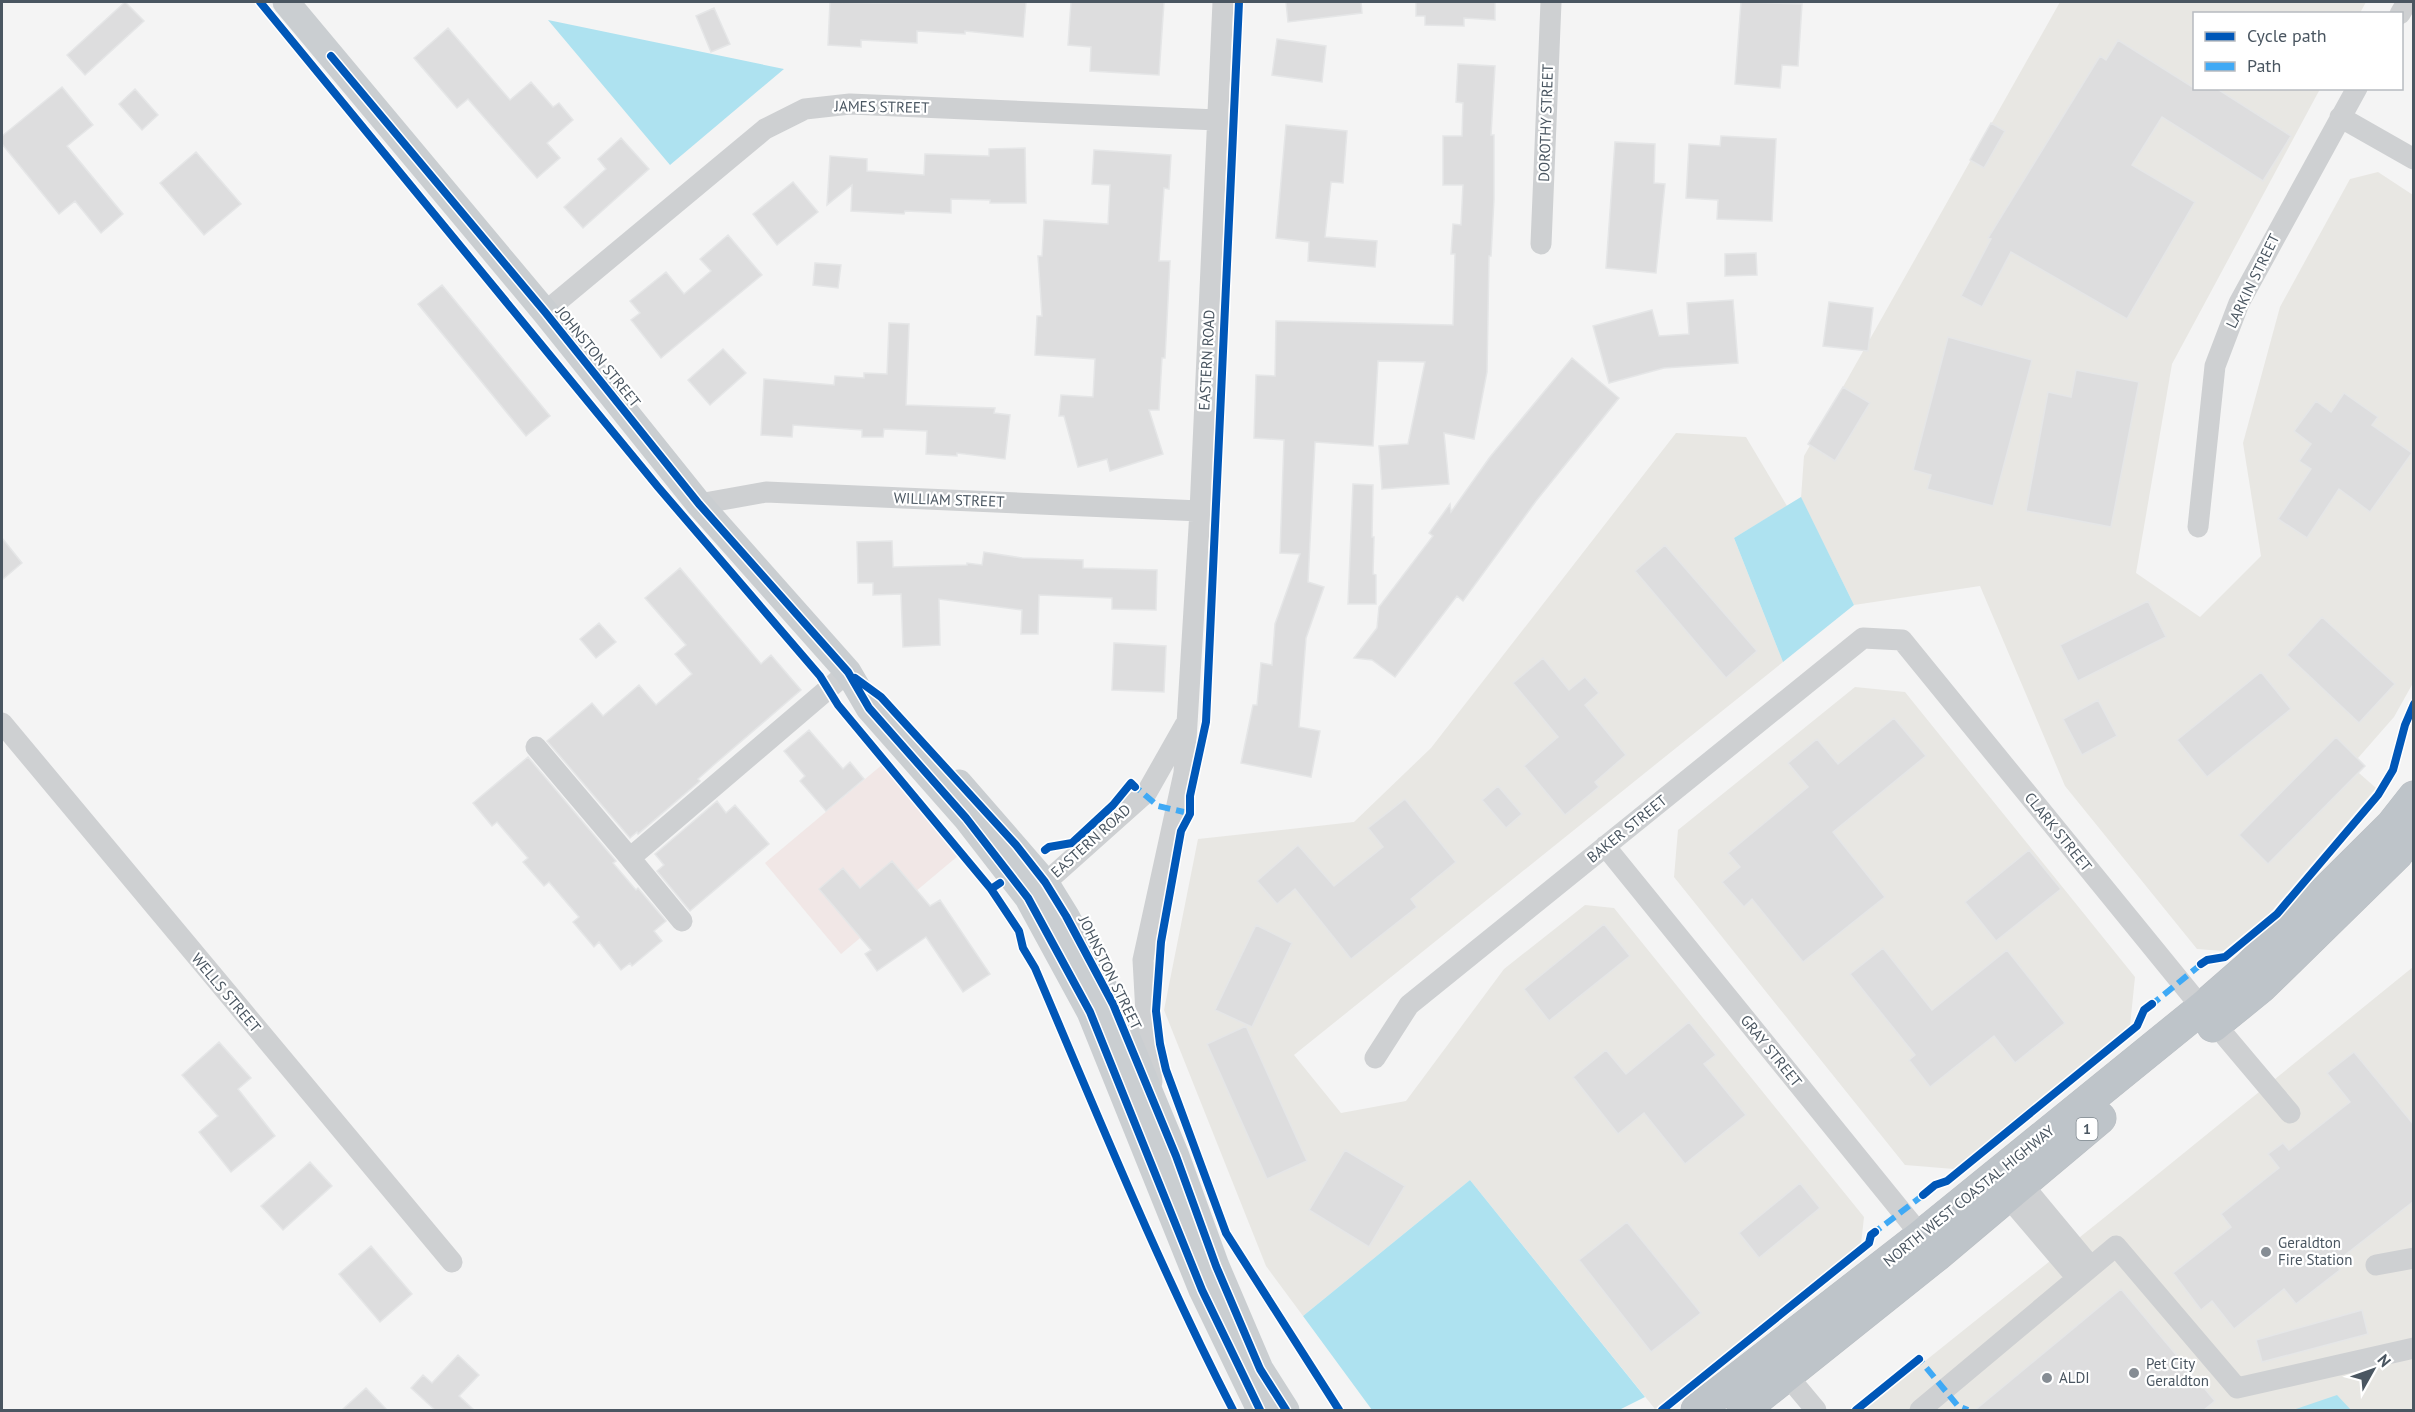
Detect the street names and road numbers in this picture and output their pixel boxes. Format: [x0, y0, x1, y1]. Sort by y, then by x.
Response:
street label: DOROTHY STREET [1534, 63, 1557, 182]
street label: JAMES STREET [834, 96, 930, 117]
street label: LARKIN STREET [2221, 230, 2284, 331]
street label: JOHNSTON STREET [551, 302, 645, 412]
street label: EASTERN ROAD [1194, 309, 1219, 411]
street label: WILLIAM STREET [893, 488, 1005, 511]
street label: CLARK STREET [2021, 788, 2097, 876]
street label: BAKER STREET [1583, 790, 1671, 867]
street label: EASTERN ROAD [1047, 800, 1135, 881]
street label: JOHNSTON STREET [1074, 912, 1147, 1033]
street label: WELLS STREET [188, 949, 265, 1037]
street label: GRAY STREET [1737, 1011, 1807, 1091]
road number: 1 [2076, 1118, 2098, 1140]
street label: NORTH WEST COASTAL HIGHWAY [1879, 1120, 2058, 1270]

